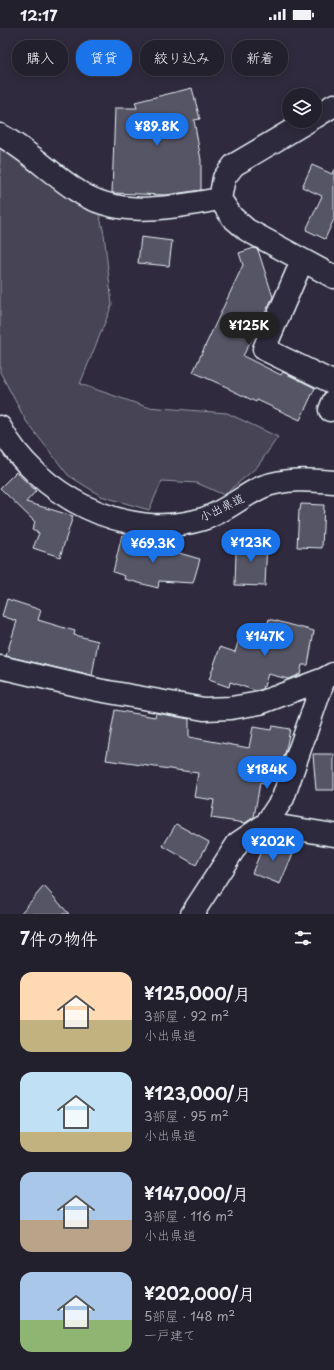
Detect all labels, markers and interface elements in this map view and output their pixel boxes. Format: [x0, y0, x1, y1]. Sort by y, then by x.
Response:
text: 12:17 [20, 3, 57, 26]
chip: 購入 [12, 40, 68, 76]
chip: 賃貸 [76, 40, 132, 76]
chip: 絞り込み [140, 40, 224, 76]
chip: 新着 [232, 40, 288, 76]
map controls [282, 88, 322, 128]
button: layers [282, 88, 322, 128]
pin: ¥89.8K [124, 113, 190, 147]
text: ¥89.8K [135, 116, 179, 135]
pin: ¥125K [221, 312, 277, 346]
text: ¥125K [229, 315, 269, 334]
street label: 小出県道 [196, 488, 247, 526]
pin: ¥123K [223, 529, 279, 563]
pin: ¥69.3K [120, 530, 186, 564]
text: ¥123K [230, 532, 272, 551]
text: ¥69.3K [131, 533, 176, 552]
pin: ¥147K [237, 623, 293, 657]
text: ¥147K [245, 626, 285, 645]
pin: ¥184K [239, 756, 295, 790]
text: ¥184K [247, 759, 287, 778]
pin: ¥202K [245, 828, 301, 862]
text: ¥202K [251, 831, 295, 850]
text: 7件の物件 [20, 925, 98, 951]
icon: filters [292, 927, 314, 949]
text: ¥125,000/月 [144, 980, 250, 1006]
icon: home [52, 988, 100, 1036]
text: 3部屋 · 92 m² [144, 1006, 229, 1025]
text: 小出県道 [144, 1025, 196, 1044]
text: ¥123,000/月 [144, 1080, 251, 1106]
icon: home [52, 1088, 100, 1136]
text: 3部屋 · 95 m² [144, 1106, 229, 1125]
text: 小出県道 [144, 1125, 196, 1144]
text: ¥147,000/月 [144, 1180, 249, 1206]
icon: home [52, 1188, 100, 1236]
text: 3部屋 · 116 m² [144, 1206, 234, 1225]
text: 小出県道 [144, 1225, 196, 1244]
text: ¥202,000/月 [144, 1280, 255, 1306]
icon: home [52, 1288, 100, 1336]
text: 5部屋 · 148 m² [144, 1306, 235, 1325]
text: 一戸建て [144, 1325, 196, 1344]

